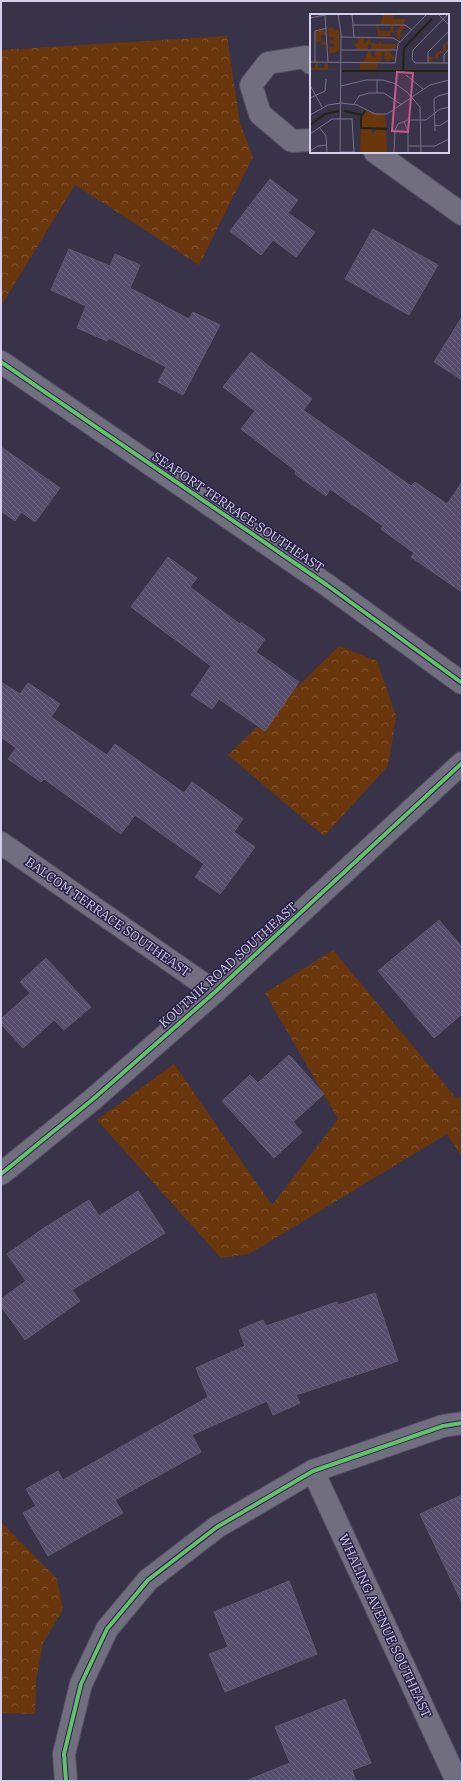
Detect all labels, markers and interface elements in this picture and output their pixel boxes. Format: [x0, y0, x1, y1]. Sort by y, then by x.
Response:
inset map [310, 14, 449, 153]
street label: SEAPORT TERRACE SOUTHEAST [149, 448, 328, 576]
street label: BALCOM TERRACE SOUTHEAST [22, 853, 194, 981]
street label: KOUTNIK ROAD SOUTHEAST [155, 898, 301, 1032]
street label: WHALING AVENUE SOUTHEAST [335, 1531, 435, 1721]

